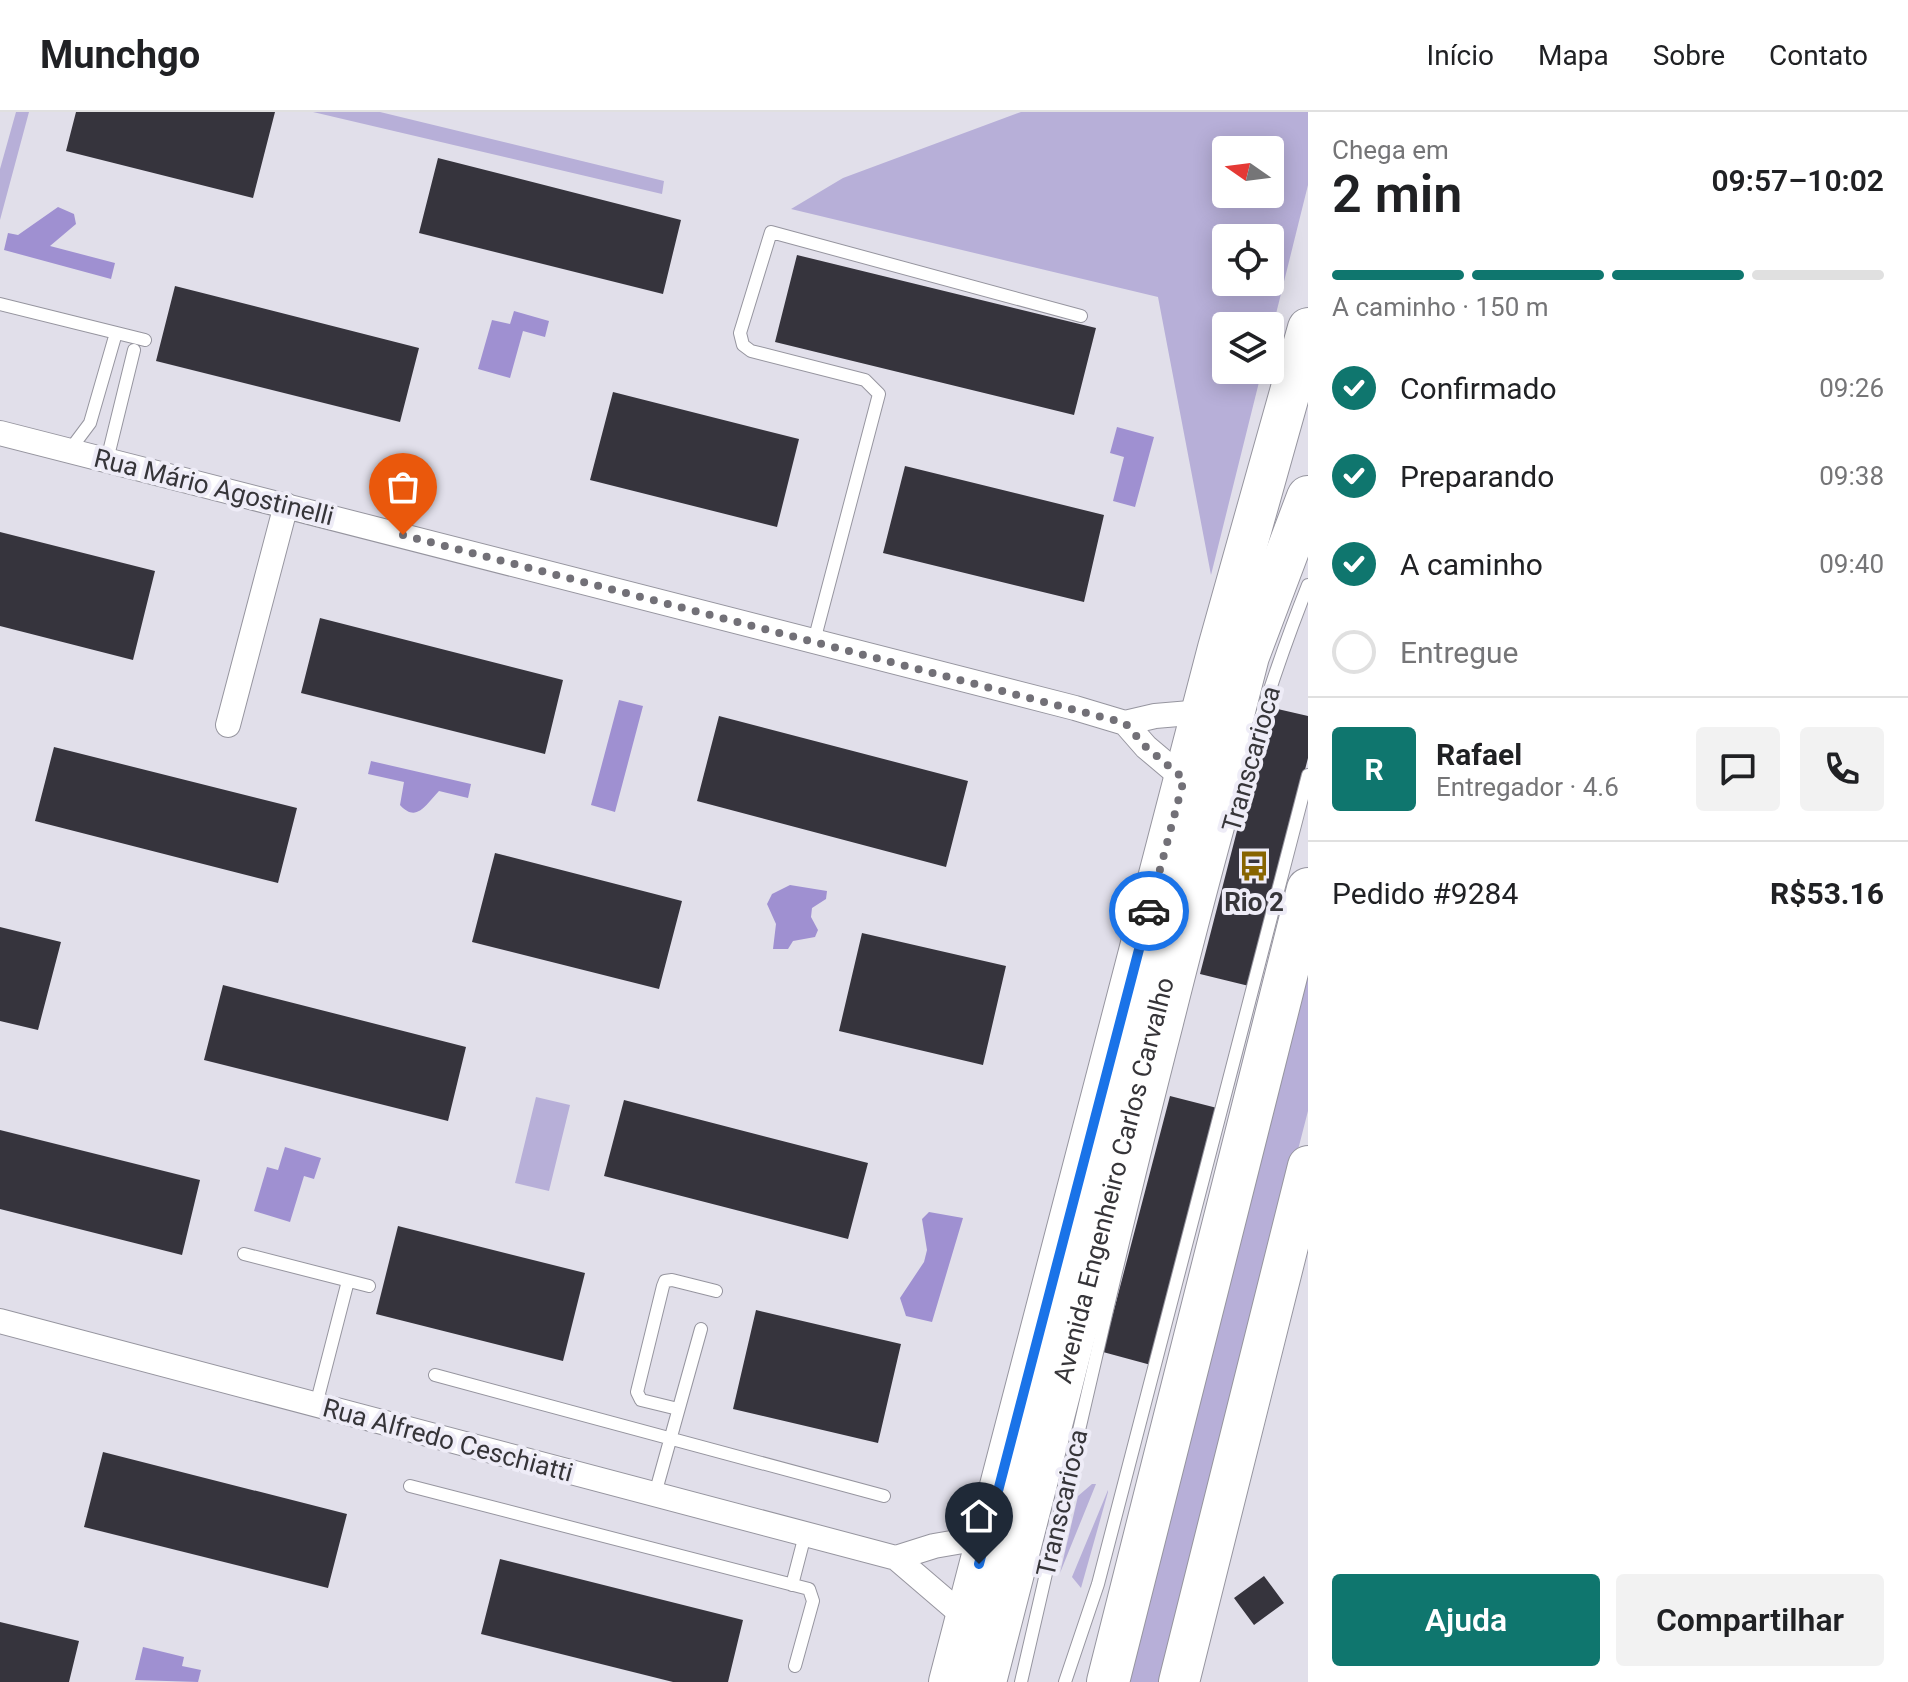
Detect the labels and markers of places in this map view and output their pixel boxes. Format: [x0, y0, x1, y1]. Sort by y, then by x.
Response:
pin [369, 453, 437, 535]
bus stop icon: Rio 2 [1237, 849, 1271, 883]
place label: Rio 2 [1224, 887, 1284, 917]
pin [945, 1482, 1013, 1564]

